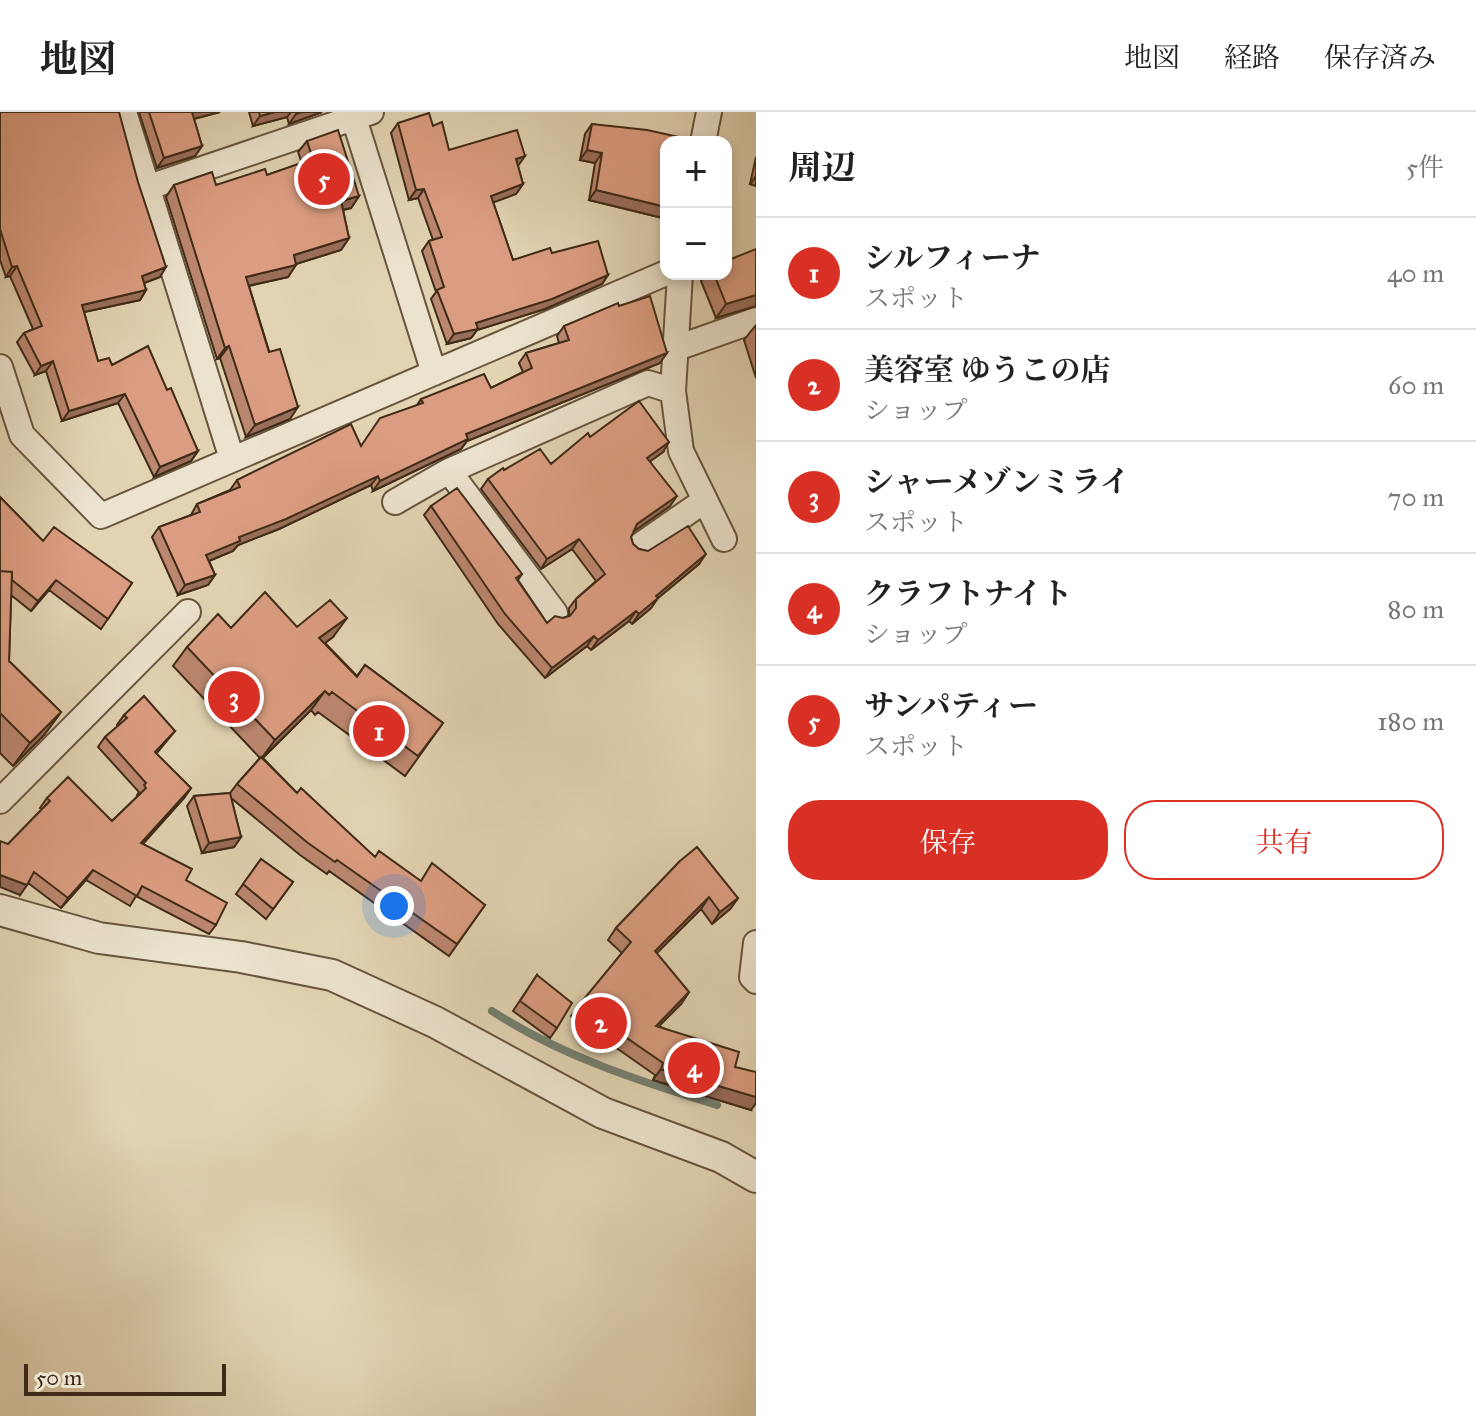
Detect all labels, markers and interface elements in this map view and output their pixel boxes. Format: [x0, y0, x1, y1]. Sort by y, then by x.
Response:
text: 地図 [40, 36, 116, 82]
text: 地図 [1124, 40, 1180, 75]
text: 経路 [1224, 40, 1280, 75]
text: 保存済み [1324, 40, 1436, 75]
map controls [660, 136, 732, 280]
button: + [660, 136, 732, 208]
text: 周辺 [788, 147, 856, 188]
pin: 5 [298, 149, 350, 209]
text: 5件 [1406, 151, 1444, 183]
button: − [660, 208, 732, 280]
text: シルフィーナ [864, 240, 1041, 276]
text: 1 [809, 257, 819, 289]
text: 40 m [1387, 257, 1444, 289]
text: スポット [864, 282, 968, 314]
text: 美容室 ゆうこの店 [864, 352, 1110, 388]
text: 2 [808, 369, 820, 401]
text: 60 m [1388, 369, 1444, 401]
text: ショップ [864, 394, 967, 426]
text: シャーメゾンミライ [864, 464, 1130, 500]
text: 3 [809, 481, 819, 513]
text: 70 m [1388, 481, 1444, 513]
text: スポット [864, 506, 968, 538]
text: クラフトナイト [864, 576, 1072, 612]
text: 4 [807, 593, 821, 625]
text: 80 m [1388, 593, 1444, 625]
text: ショップ [864, 618, 967, 650]
pin: 3 [208, 667, 260, 727]
text: サンパティー [864, 688, 1038, 724]
pin: 1 [353, 701, 405, 761]
text: 5 [808, 705, 820, 737]
text: 180 m [1377, 705, 1444, 737]
text: スポット [864, 730, 968, 762]
button: 保存 [788, 800, 1108, 880]
button: 共有 [1124, 800, 1444, 880]
your location [374, 886, 414, 926]
pin: 2 [575, 993, 627, 1053]
pin: 4 [668, 1038, 720, 1098]
scale bar [24, 1360, 226, 1396]
text: 50 m [36, 1364, 82, 1391]

